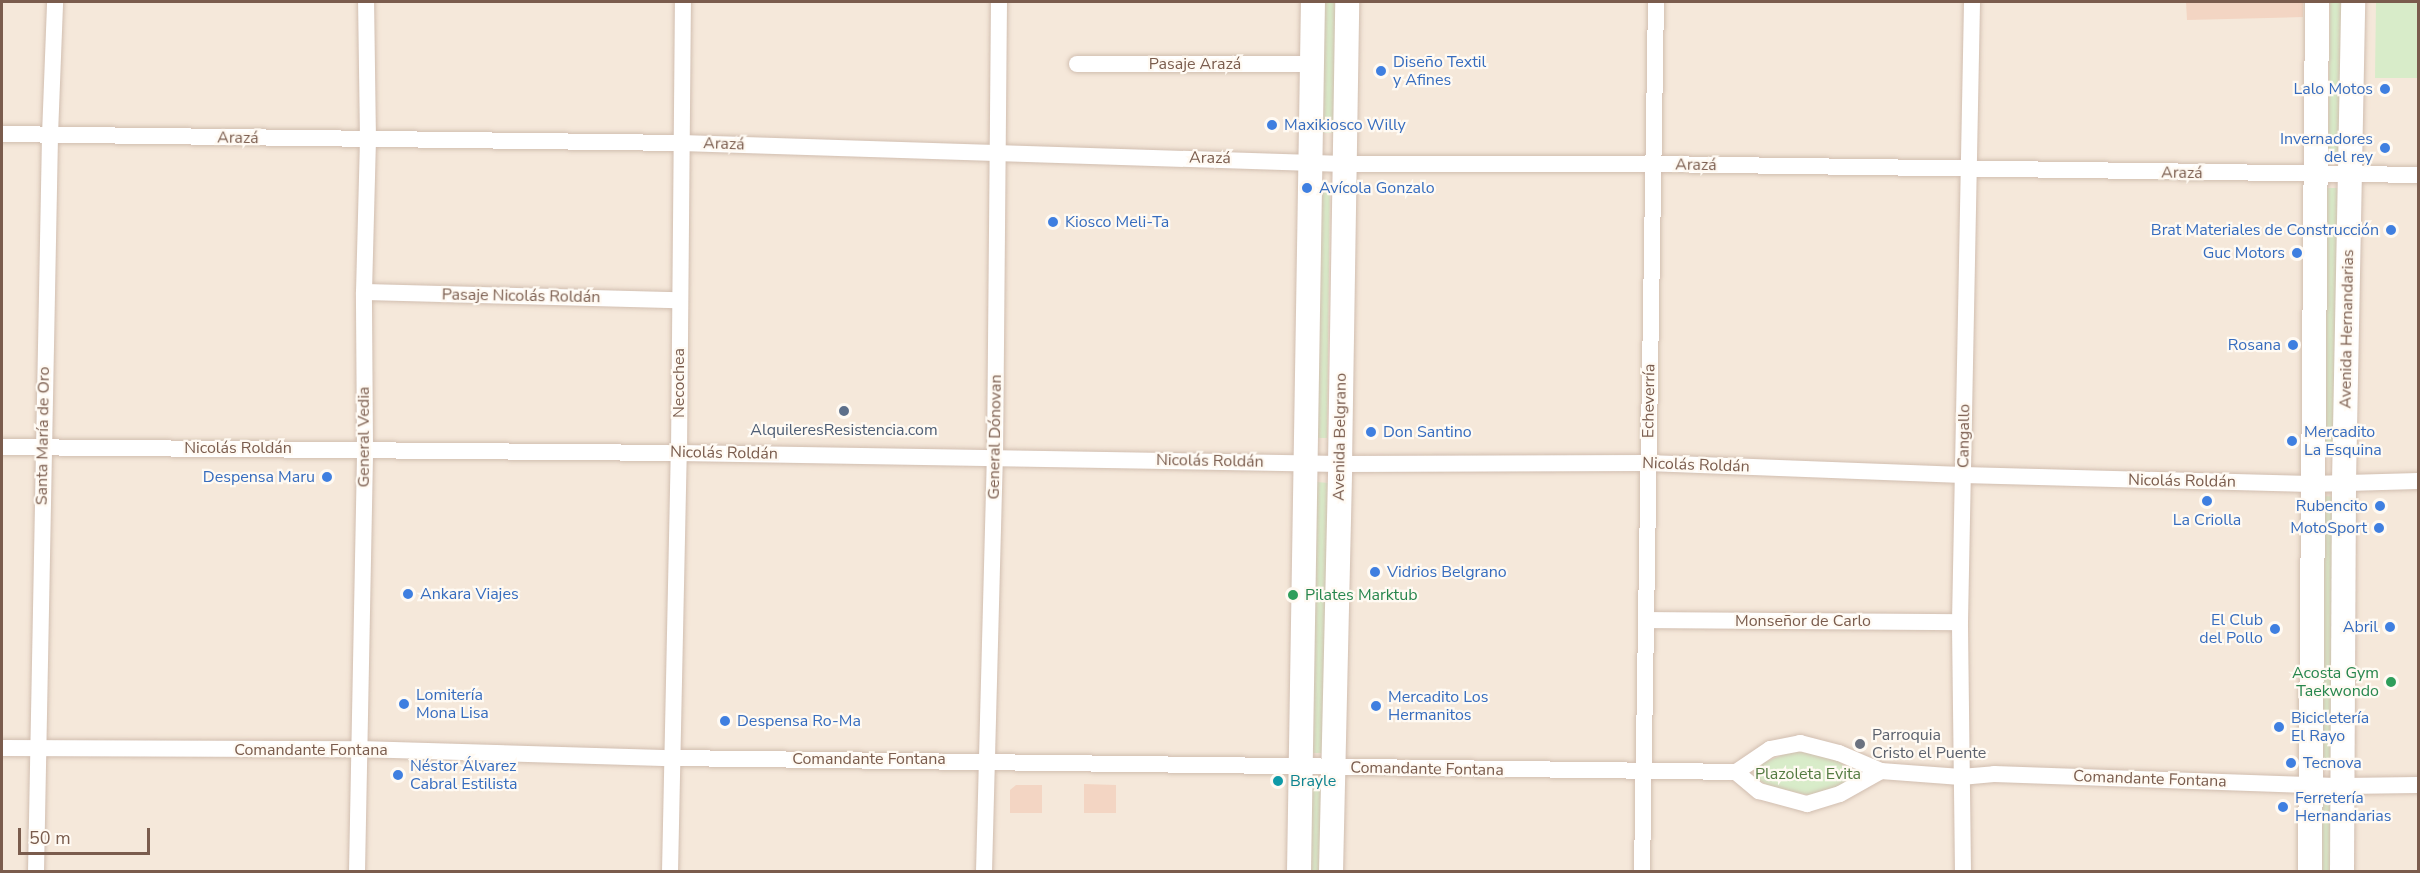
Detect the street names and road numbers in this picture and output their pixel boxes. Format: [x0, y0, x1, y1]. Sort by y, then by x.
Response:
street label: Pasaje Arazá [1149, 54, 1241, 74]
street label: Arazá [217, 128, 259, 148]
street label: Arazá [703, 134, 745, 154]
street label: Arazá [1189, 148, 1231, 168]
street label: Arazá [1675, 155, 1717, 175]
street label: Arazá [2161, 163, 2203, 183]
street label: Avenida Hernandarias [2336, 249, 2358, 409]
street label: Pasaje Nicolás Roldán [442, 285, 600, 307]
street label: Necochea [669, 348, 689, 418]
street label: Echeverría [1639, 364, 1659, 438]
street label: Santa María de Oro [32, 367, 54, 505]
street label: Avenida Belgrano [1329, 373, 1351, 501]
street label: General Dónovan [984, 374, 1006, 500]
street label: General Vedia [354, 387, 374, 487]
street label: Cangallo [1954, 404, 1974, 468]
street label: Nicolás Roldán [184, 438, 292, 458]
street label: Nicolás Roldán [670, 442, 778, 464]
street label: Nicolás Roldán [1156, 450, 1264, 472]
street label: Nicolás Roldán [1642, 454, 1750, 476]
street label: Nicolás Roldán [2128, 470, 2236, 492]
street label: Monseñor de Carlo [1735, 611, 1871, 631]
street label: Comandante Fontana [234, 740, 388, 760]
street label: Comandante Fontana [792, 749, 946, 769]
street label: Comandante Fontana [1350, 758, 1504, 780]
street label: Comandante Fontana [2073, 767, 2227, 791]

